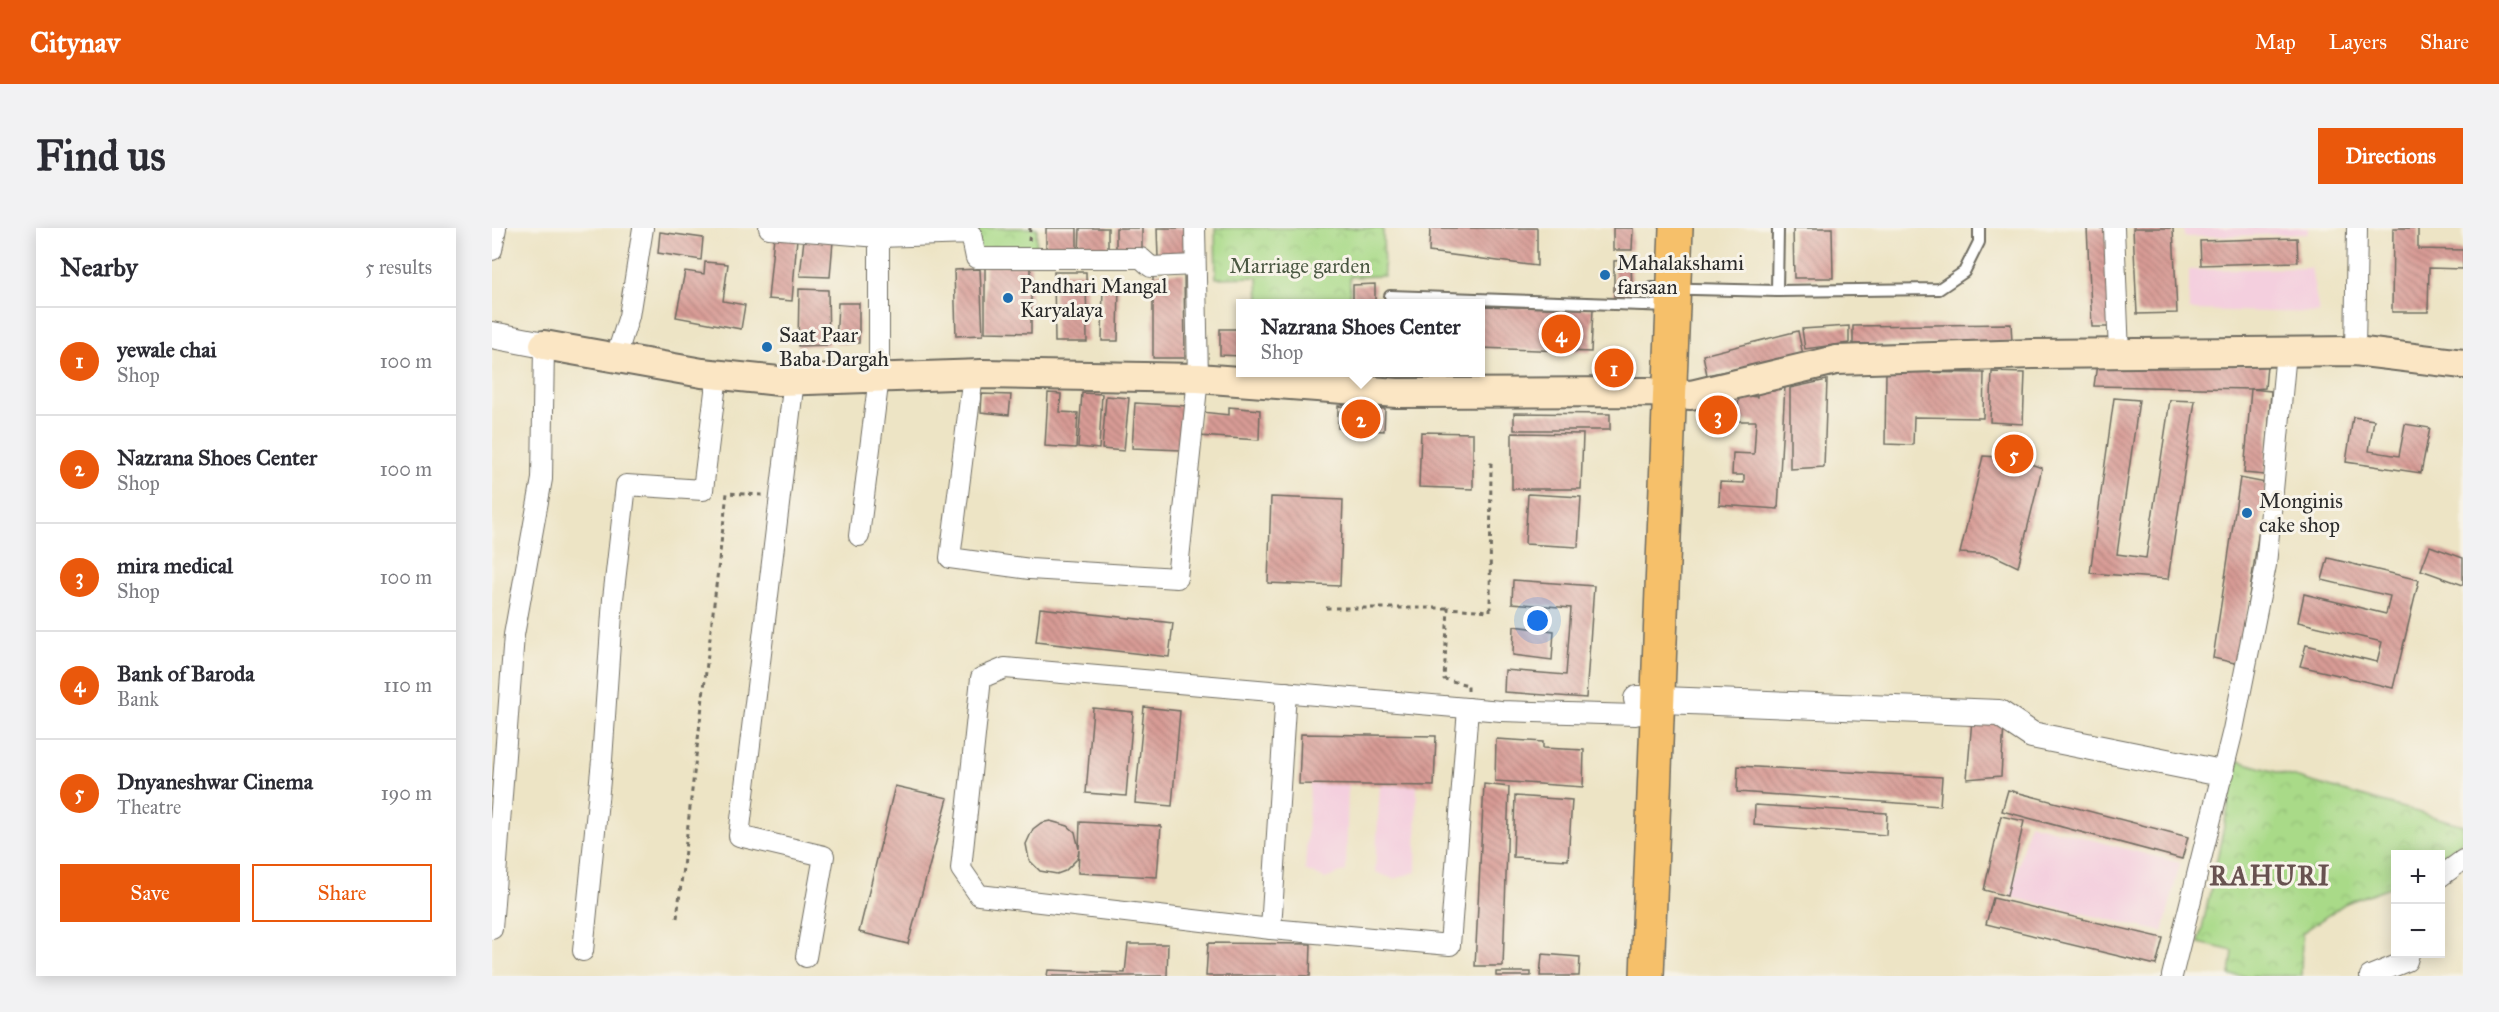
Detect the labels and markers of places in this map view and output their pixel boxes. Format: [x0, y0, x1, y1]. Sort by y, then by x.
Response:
place label: Mahalakshami farsaan [1617, 250, 1744, 300]
marker: Mahalakshami farsaan [1598, 268, 1612, 282]
place label: Pandhari Mangal Karyalaya [1020, 273, 1168, 323]
marker: Pandhari Mangal Karyalaya [1001, 291, 1015, 305]
pin: 4 [1542, 312, 1580, 356]
place label: Saat Paar Baba Dargah [779, 322, 889, 372]
marker: Saat Paar Baba Dargah [760, 340, 774, 354]
pin: 1 [1594, 346, 1634, 390]
pin: 3 [1698, 392, 1738, 438]
pin: 2 [1342, 396, 1380, 441]
pin: 5 [1994, 432, 2033, 476]
place label: Monginis cake shop [2259, 488, 2343, 538]
marker: Monginis cake shop [2240, 506, 2254, 520]

